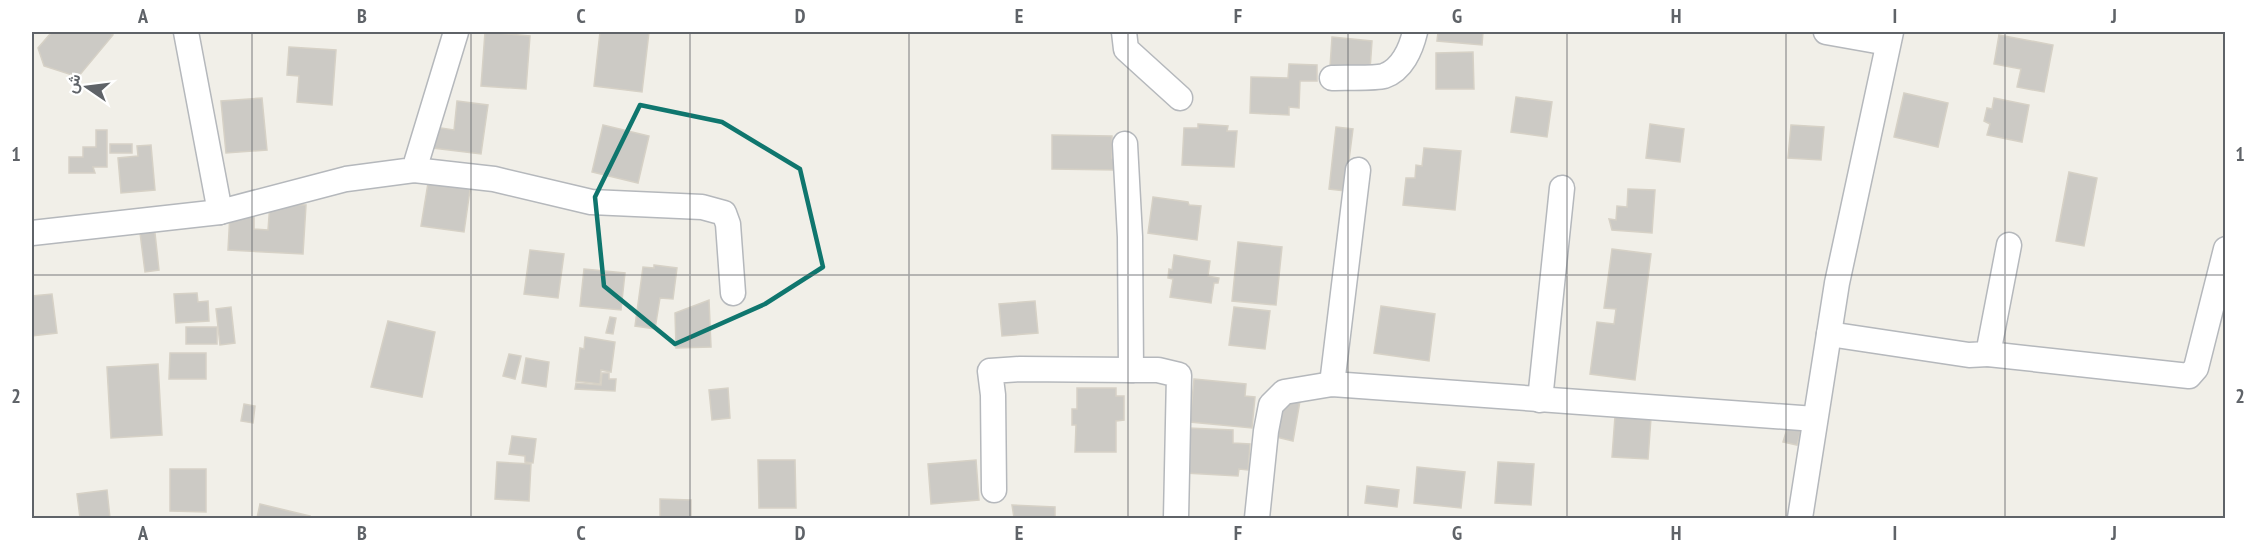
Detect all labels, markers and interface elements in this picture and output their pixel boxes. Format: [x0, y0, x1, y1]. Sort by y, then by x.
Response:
text: A [137, 3, 149, 29]
text: B [357, 3, 367, 29]
text: C [576, 3, 586, 29]
text: D [795, 3, 806, 29]
text: E [1015, 3, 1023, 29]
text: F [1234, 3, 1242, 29]
text: G [1452, 3, 1462, 29]
text: H [1671, 3, 1681, 29]
text: I [1893, 3, 1897, 29]
text: J [2110, 3, 2117, 29]
north arrow [57, 57, 117, 117]
text: ش [60, 72, 84, 95]
text: 1 [11, 141, 21, 167]
text: 1 [2235, 141, 2245, 167]
text: 2 [11, 383, 21, 409]
text: 2 [2235, 383, 2245, 409]
text: A [137, 520, 149, 546]
text: B [357, 520, 367, 546]
text: C [576, 520, 586, 546]
text: D [795, 520, 806, 546]
text: E [1015, 520, 1023, 546]
text: F [1234, 520, 1242, 546]
text: G [1452, 520, 1462, 546]
text: H [1671, 520, 1681, 546]
text: I [1893, 520, 1897, 546]
text: J [2110, 520, 2117, 546]

